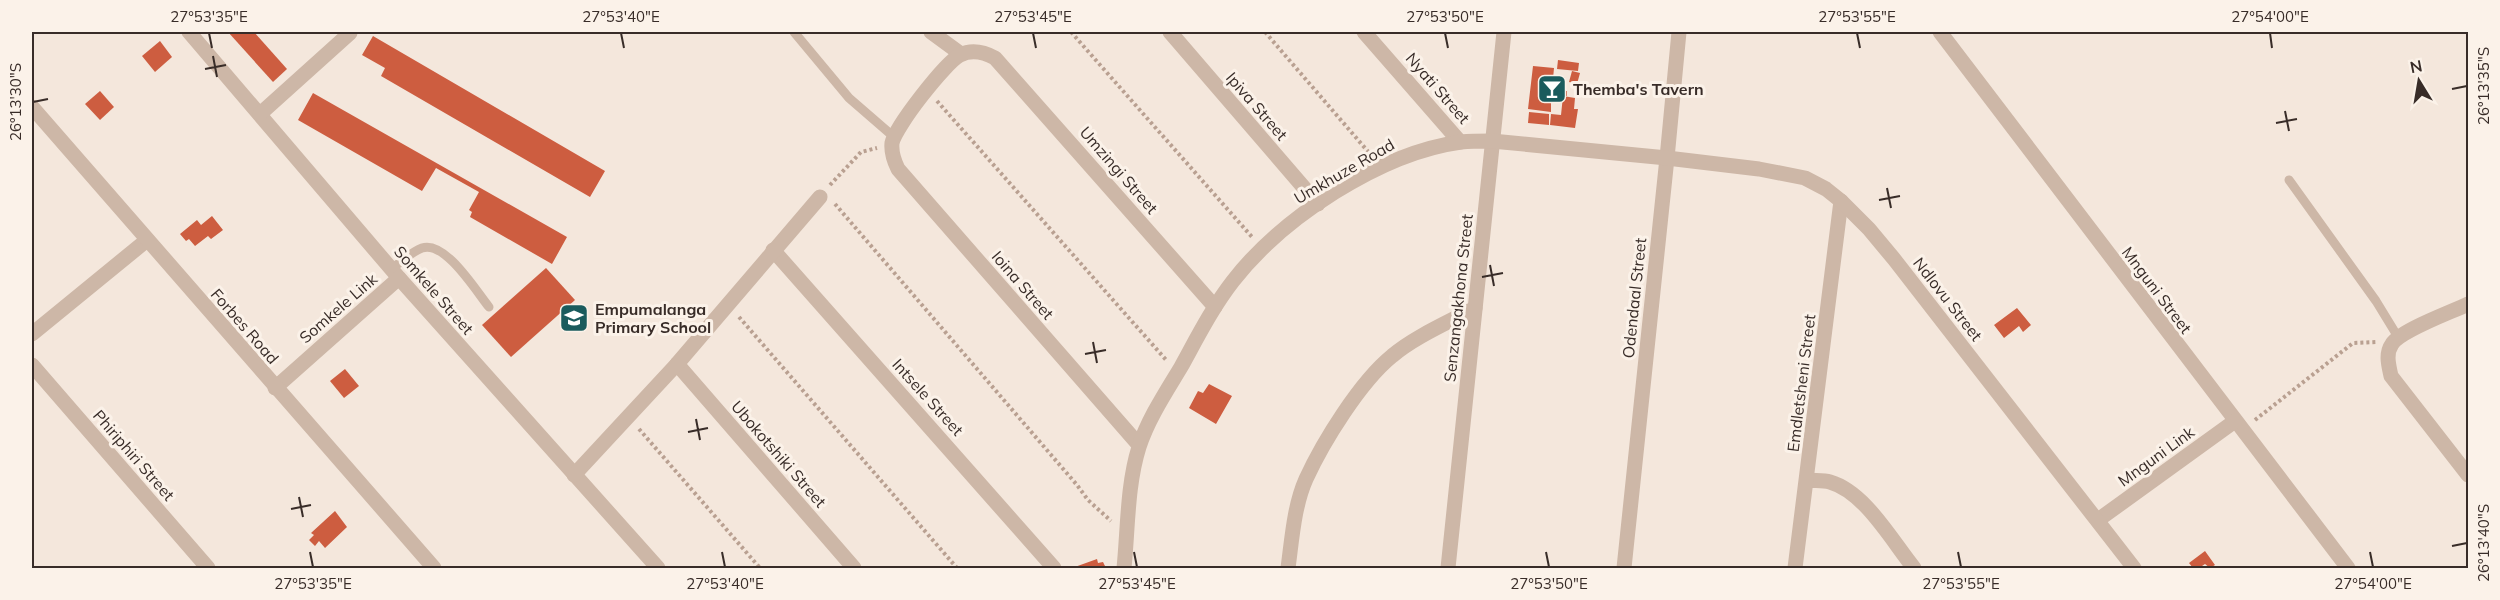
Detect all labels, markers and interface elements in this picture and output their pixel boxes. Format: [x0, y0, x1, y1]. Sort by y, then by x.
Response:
text: 27°53'35"E [170, 7, 248, 26]
text: 27°53'40"E [582, 7, 660, 26]
text: 27°53'45"E [994, 7, 1072, 26]
text: 27°53'50"E [1406, 7, 1484, 26]
text: 27°53'55"E [1818, 7, 1896, 26]
text: 27°54'00"E [2231, 7, 2309, 26]
text: 26°13'35"S [2474, 47, 2493, 125]
street label: Nyati Street [1402, 48, 1475, 128]
north arrow [2389, 51, 2449, 111]
text: N [2408, 55, 2424, 77]
text: 26°13'30"S [6, 63, 25, 141]
street label: Ipiva Street [1222, 68, 1292, 145]
bar icon: Themba's Tavern [1536, 73, 1568, 105]
place label: Themba's Tavern [1573, 79, 1704, 99]
street label: Umzingi Street [1076, 122, 1163, 218]
street label: Umkhuze Road [1290, 134, 1398, 208]
street label: Senzangakhona Street [1439, 213, 1477, 383]
street label: Odendaal Street [1618, 236, 1650, 359]
street label: Somkele Street [390, 242, 478, 339]
street label: Mnguni Street [2118, 243, 2196, 338]
street label: Ioina Street [988, 247, 1059, 324]
street label: Ndlovu Street [1909, 253, 1987, 345]
street label: Somkele Link [295, 268, 382, 347]
street label: Forbes Road [207, 284, 283, 368]
place label: Empumalanga Primary School [595, 299, 711, 337]
school or university icon: Empumalanga Primary School [558, 302, 590, 334]
street label: Emdletsheni Street [1783, 313, 1819, 453]
street label: Intsele Street [888, 354, 968, 440]
street label: Ubokotshiki Street [727, 397, 831, 512]
street label: Phiriphiri Street [89, 405, 179, 505]
street label: Mnguni Link [2114, 421, 2199, 490]
text: 26°13'40"S [2474, 504, 2493, 582]
text: 27°53'35"E [274, 574, 352, 593]
text: 27°53'40"E [686, 574, 764, 593]
text: 27°53'45"E [1098, 574, 1176, 593]
text: 27°53'50"E [1510, 574, 1588, 593]
text: 27°53'55"E [1922, 574, 2000, 593]
text: 27°54'00"E [2334, 574, 2412, 593]

